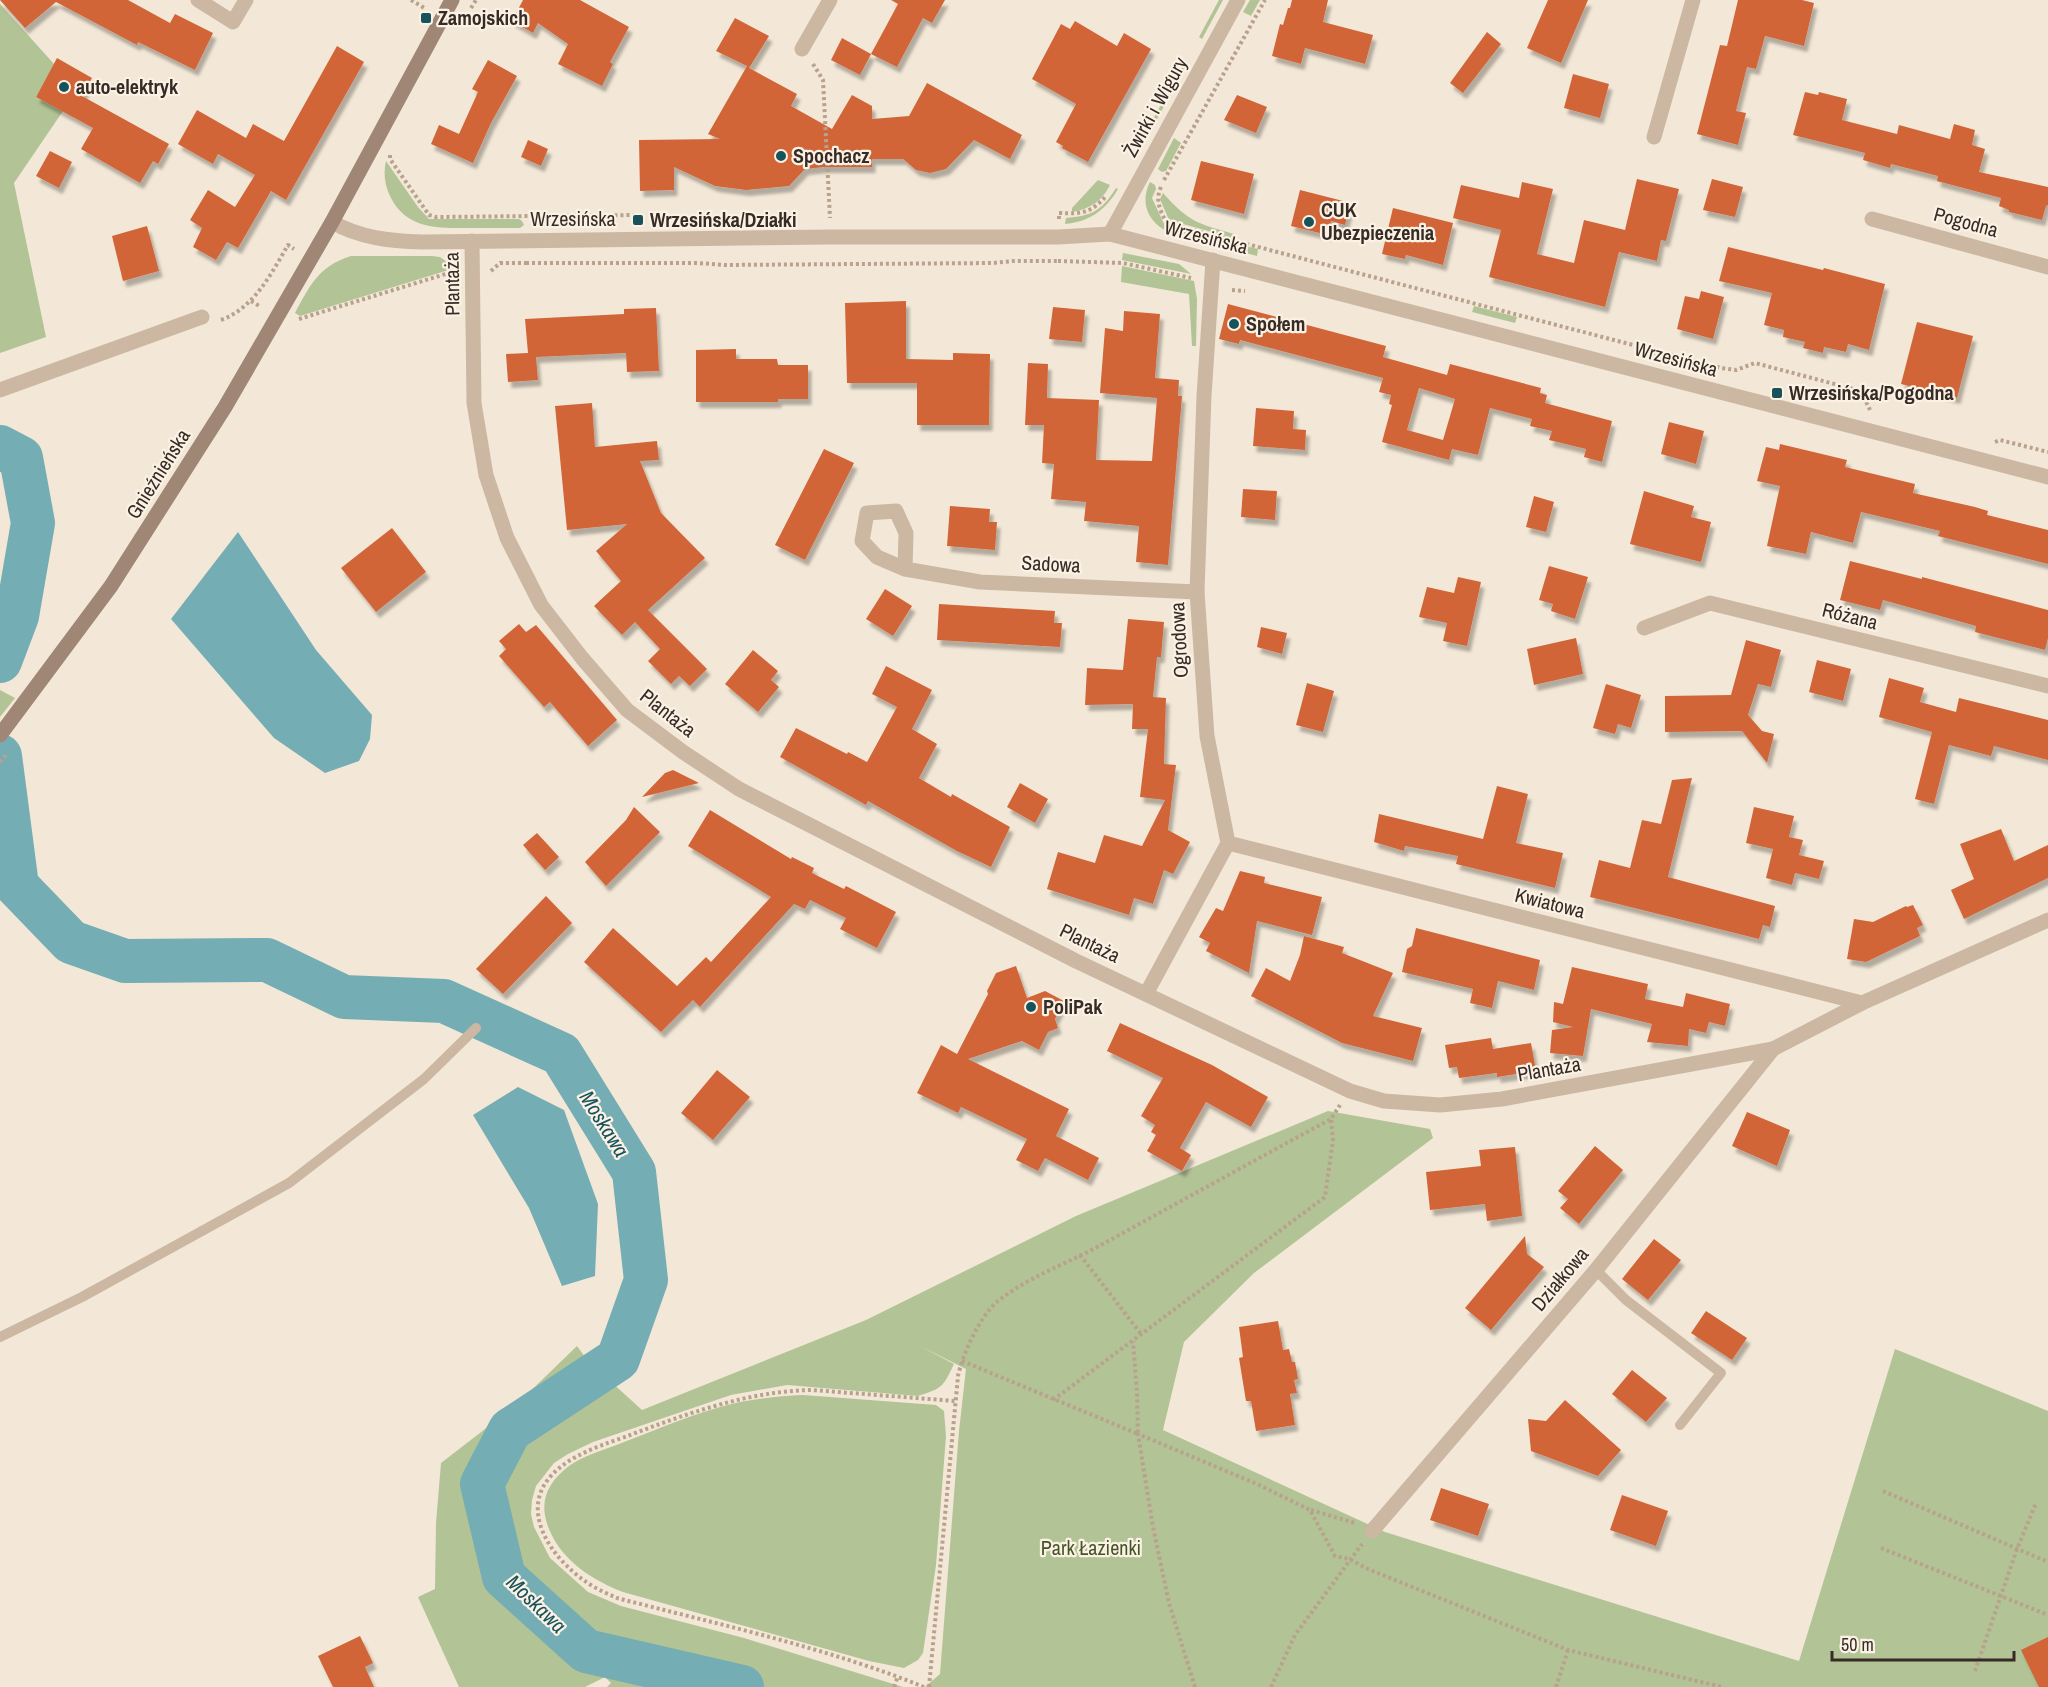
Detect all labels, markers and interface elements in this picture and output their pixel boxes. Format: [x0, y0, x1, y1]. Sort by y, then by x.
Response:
place label: Zamojskich [438, 4, 528, 31]
marker: Zamojskich [419, 11, 433, 25]
street label: Żwirki i Wigury [1116, 51, 1193, 162]
place label: auto-elektryk [76, 73, 179, 100]
marker: auto-elektryk [57, 80, 71, 94]
place label: Spochacz [793, 142, 870, 169]
marker: Spochacz [774, 149, 788, 163]
place label: CUK Ubezpieczenia [1321, 196, 1434, 246]
street label: Pogodna [1931, 200, 2001, 243]
street label: Wrzesińska [530, 205, 616, 232]
place label: Wrzesińska/Działki [650, 206, 796, 233]
marker: Wrzesińska/Działki [631, 213, 645, 227]
street label: Wrzesińska [1161, 213, 1251, 260]
marker: CUK Ubezpieczenia [1302, 215, 1316, 229]
street label: Plantaża [437, 252, 466, 316]
place label: Społem [1246, 310, 1305, 337]
marker: Społem [1227, 317, 1241, 331]
street label: Wrzesińska [1631, 334, 1721, 383]
place label: Wrzesińska/Pogodna [1789, 379, 1954, 406]
marker: Wrzesińska/Pogodna [1770, 386, 1784, 400]
street label: Gnieźnieńska [119, 424, 196, 524]
street label: Sadowa [1021, 548, 1081, 579]
street label: Różana [1819, 596, 1881, 635]
street label: Ogrodowa [1163, 602, 1194, 679]
street label: Plantaża [635, 682, 702, 743]
street label: Kwiatowa [1512, 881, 1588, 924]
street label: Plantaża [1056, 916, 1125, 969]
place label: PoliPak [1043, 993, 1103, 1020]
marker: PoliPak [1024, 1000, 1038, 1014]
street label: Plantaża [1515, 1050, 1583, 1087]
water label: Moskawa [573, 1085, 636, 1162]
street label: Działkowa [1525, 1241, 1594, 1316]
park label: Park Łazienki [1041, 1534, 1141, 1561]
water label: Moskawa [500, 1568, 573, 1639]
scale bar [1832, 1624, 2014, 1662]
text: 50 m [1841, 1632, 1874, 1657]

